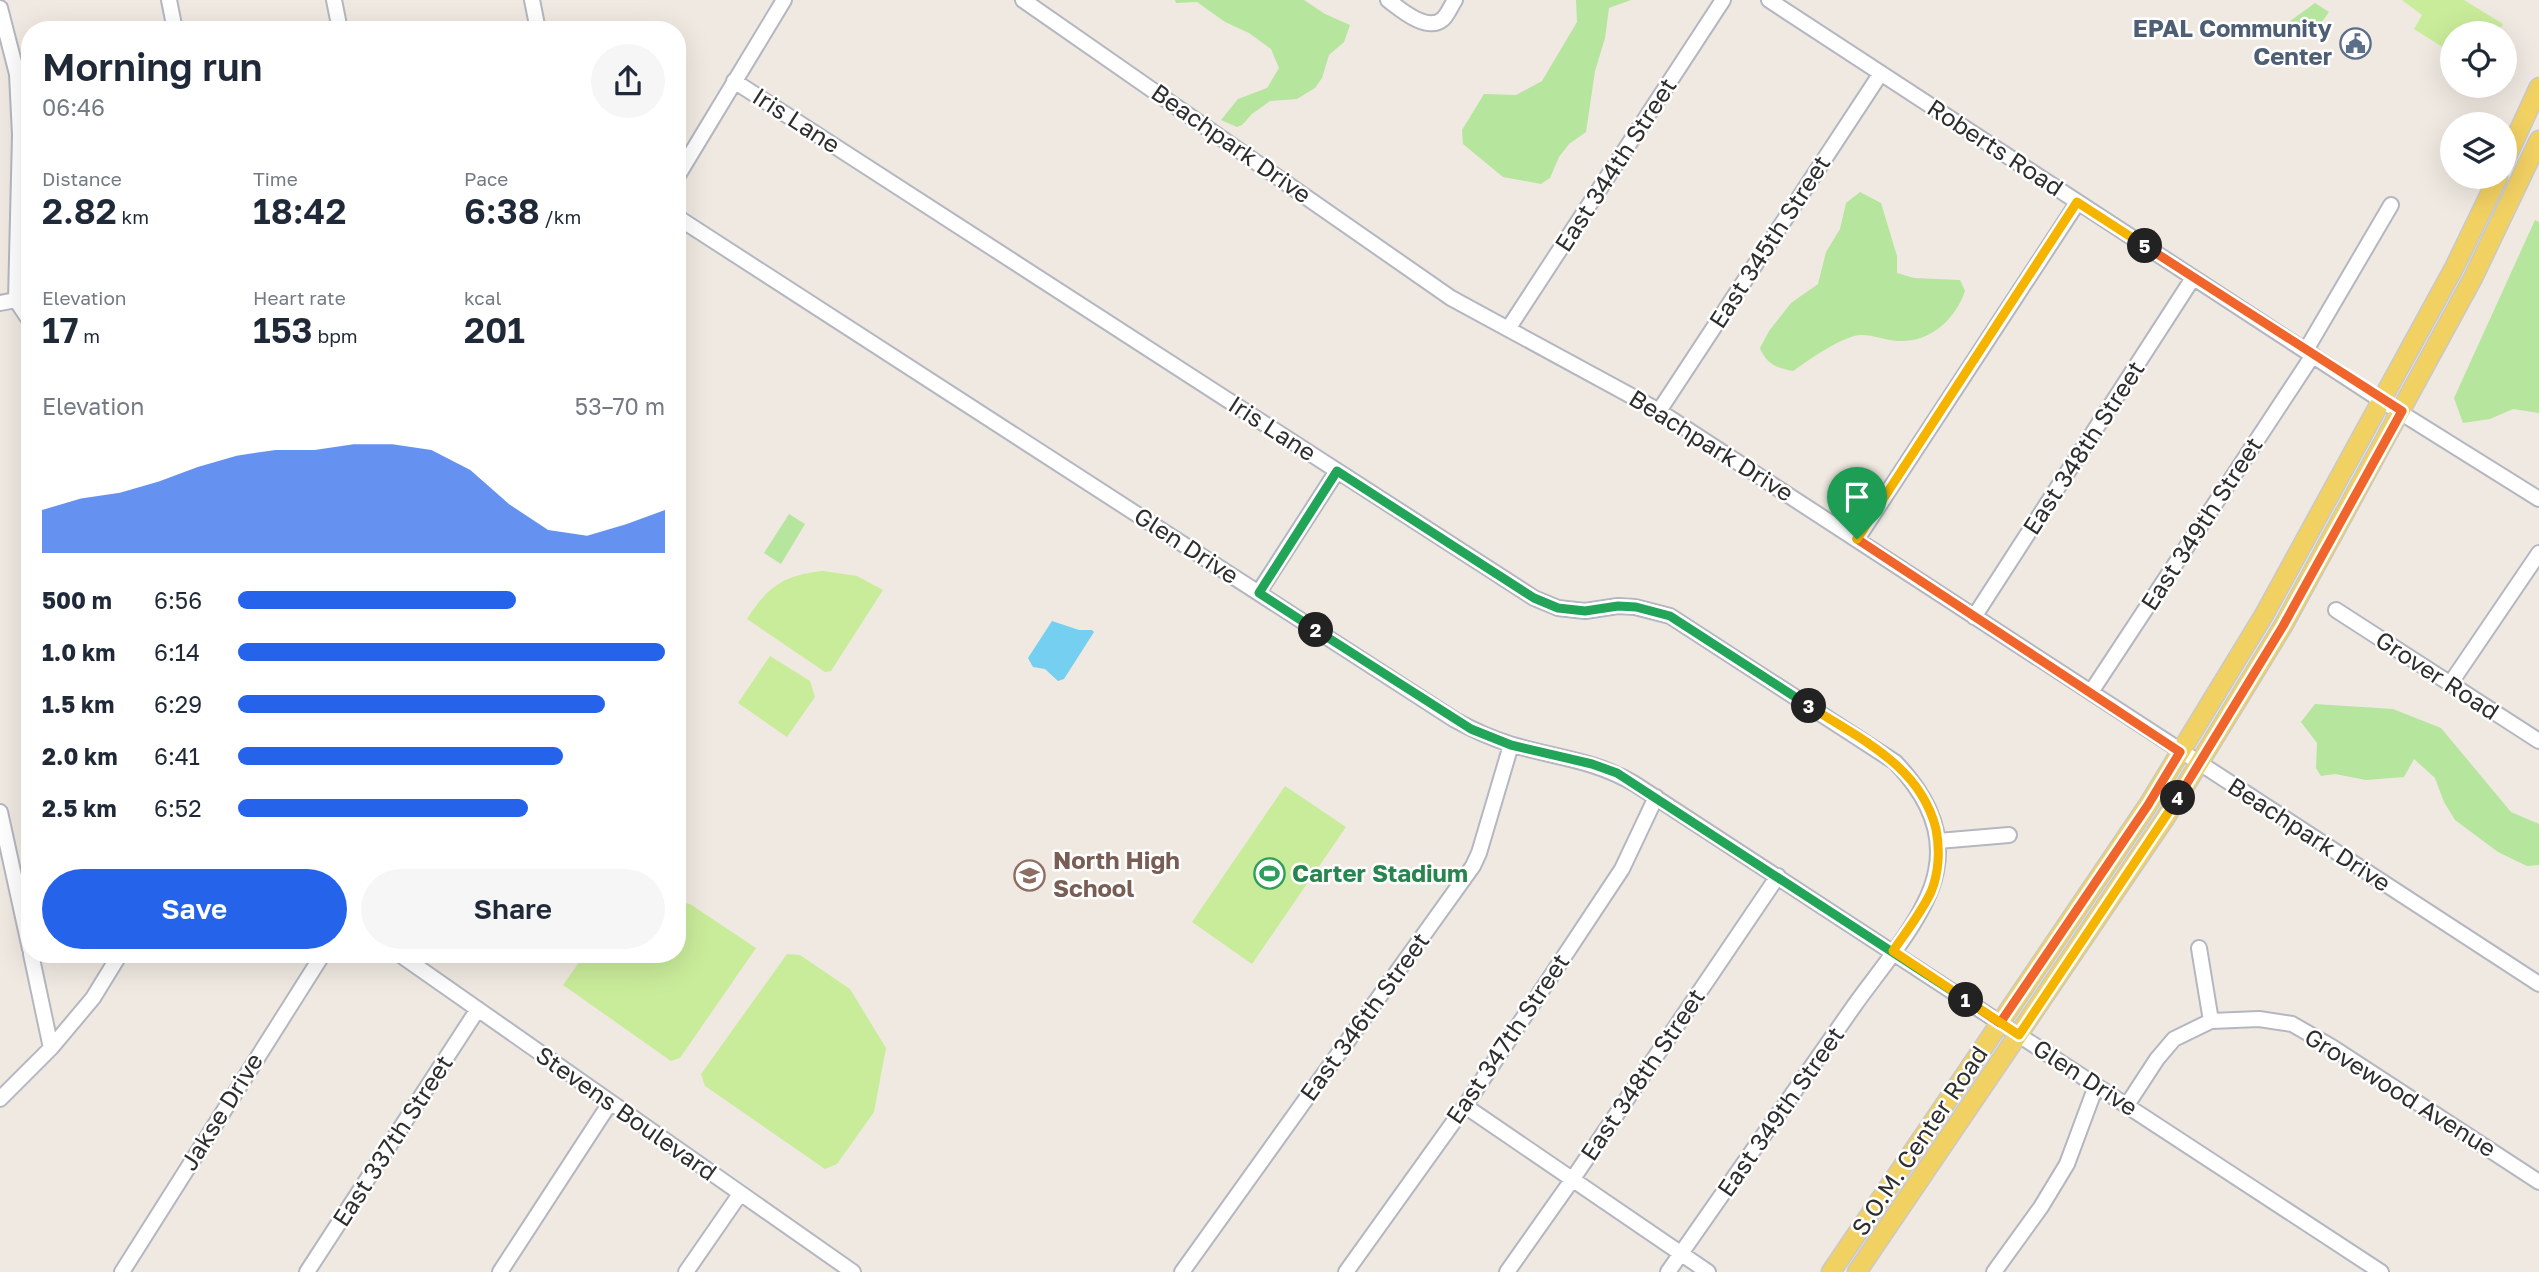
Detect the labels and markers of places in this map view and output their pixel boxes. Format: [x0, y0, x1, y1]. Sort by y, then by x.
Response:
place label: EPAL Community Center [2133, 13, 2333, 70]
public building icon: EPAL Community Center [2338, 26, 2372, 60]
pin: 5 [2128, 229, 2162, 264]
pin [1827, 467, 1887, 539]
pin: 2 [1298, 612, 1334, 648]
pin: 3 [1792, 688, 1826, 724]
pin: 4 [2160, 780, 2196, 816]
place label: North High School [1053, 845, 1180, 902]
sports icon: Carter Stadium [1252, 857, 1286, 891]
school or university icon: North High School [1013, 858, 1047, 892]
place label: Carter Stadium [1292, 858, 1468, 887]
pin: 1 [1948, 982, 1983, 1018]

